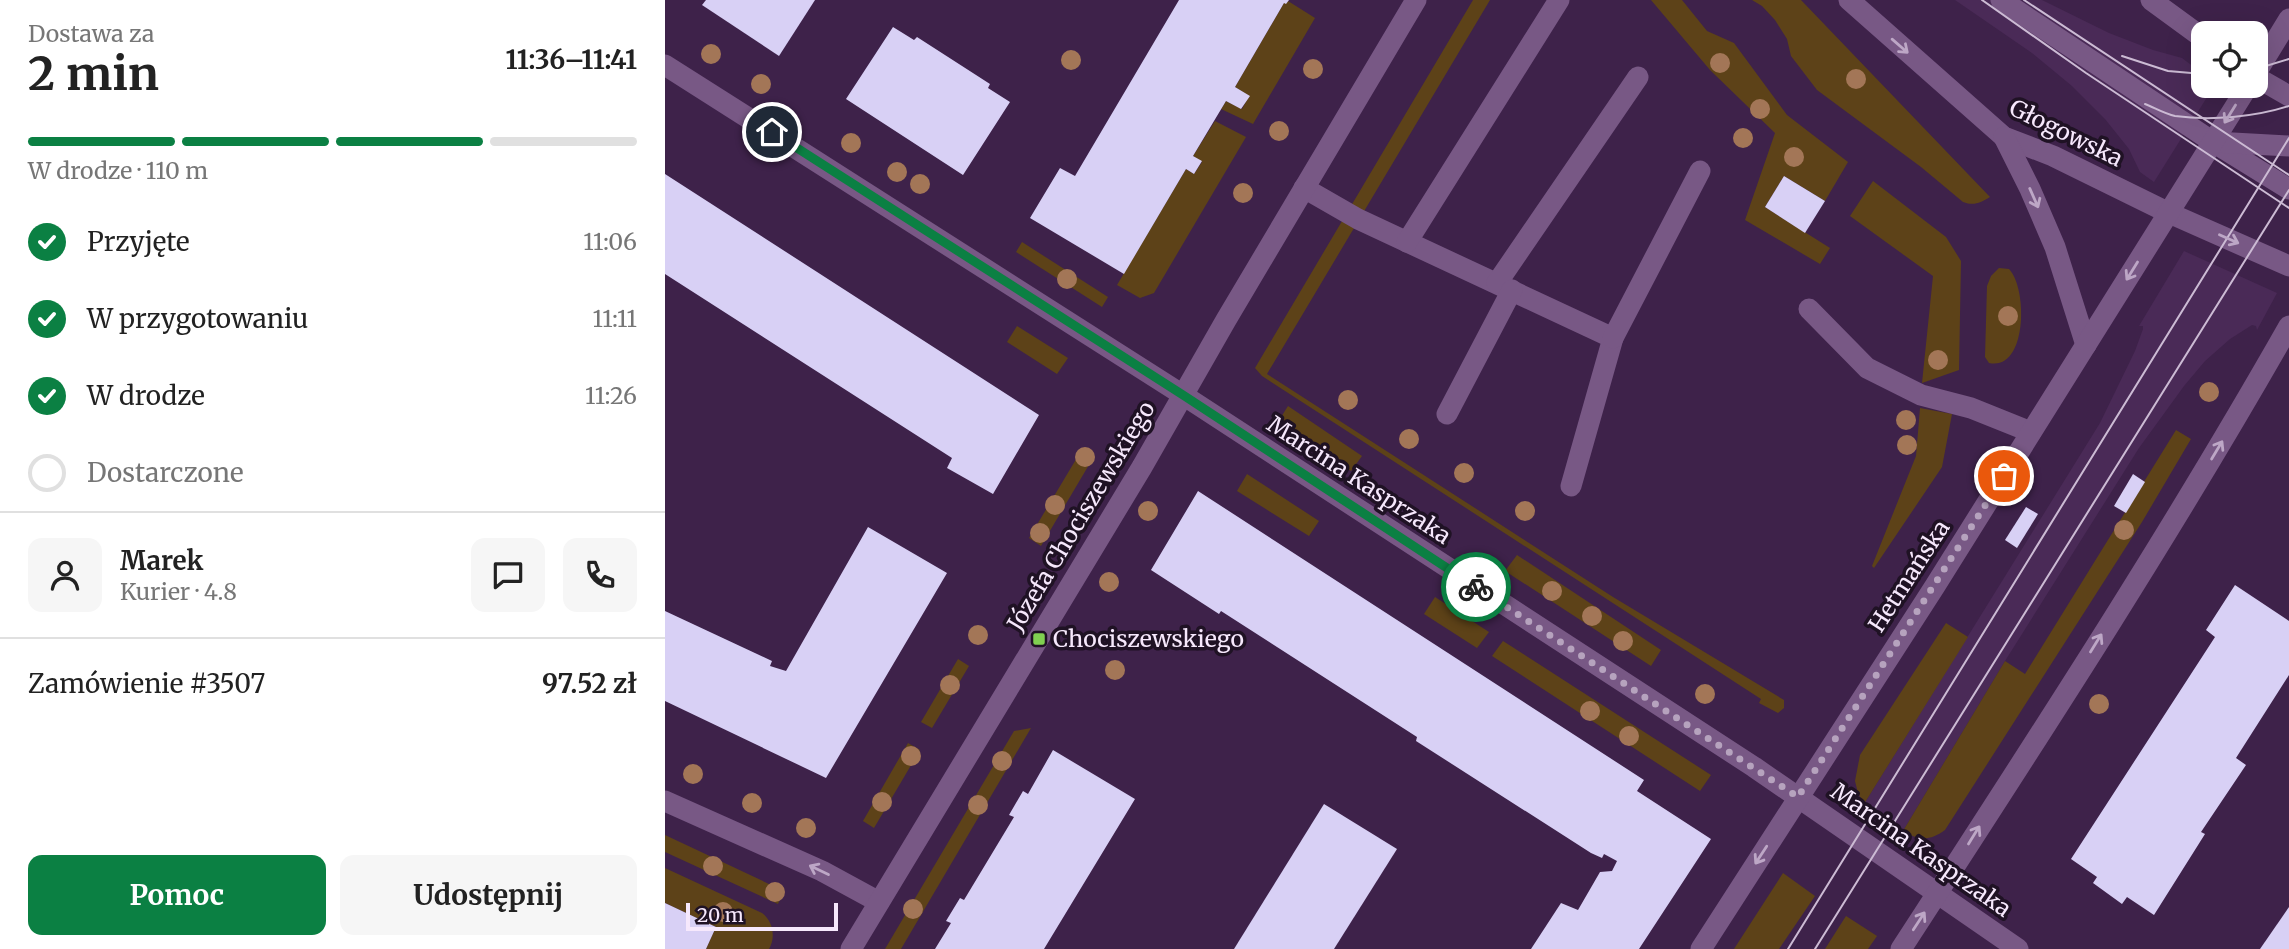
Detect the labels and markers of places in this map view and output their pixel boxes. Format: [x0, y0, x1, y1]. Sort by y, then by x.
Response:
pin [742, 102, 802, 162]
pin [1974, 446, 2034, 506]
place label: Chociszewskiego [1053, 624, 1244, 653]
marker: Chociszewskiego [1031, 631, 1047, 647]

